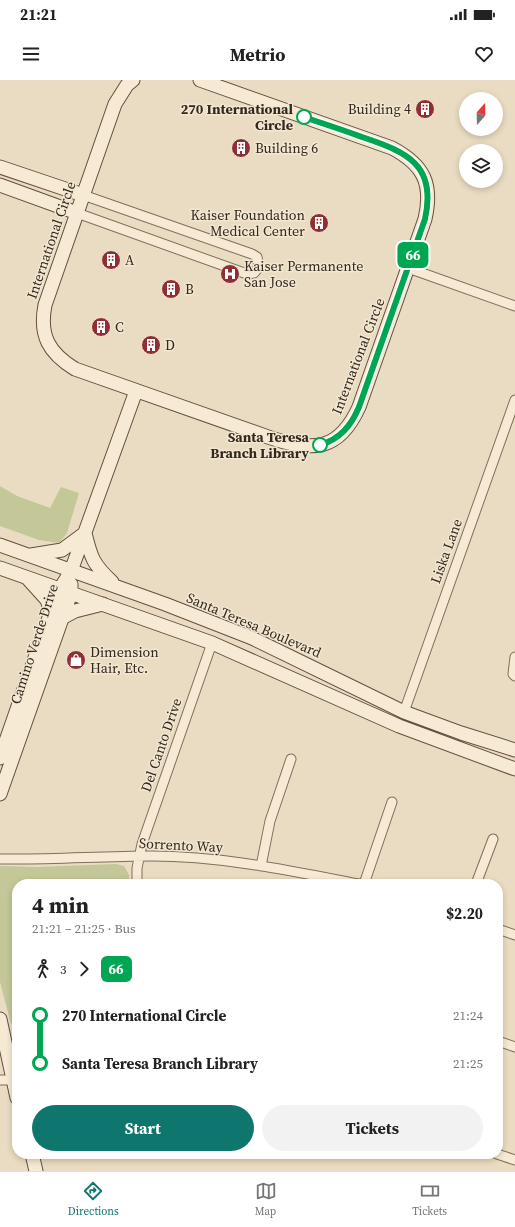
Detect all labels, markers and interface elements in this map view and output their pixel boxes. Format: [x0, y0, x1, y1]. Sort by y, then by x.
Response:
text: 21:21 [20, 4, 57, 25]
text: Metrio [230, 42, 285, 67]
icon: menu [20, 43, 42, 65]
icon: heart [473, 43, 495, 65]
north arrow [459, 92, 503, 136]
map controls [459, 92, 503, 188]
building icon: Building 4 [414, 98, 436, 120]
place label: 270 International Circle [181, 99, 293, 135]
place label: Building 4 [348, 99, 411, 119]
marker: 270 International Circle [296, 109, 312, 125]
building icon: Building 6 [230, 137, 252, 159]
place label: Building 6 [255, 138, 318, 158]
button: layers [459, 144, 503, 188]
street label: International Circle [22, 179, 80, 301]
place label: Kaiser Foundation Medical Center [191, 205, 306, 241]
building icon: Kaiser Foundation Medical Center [308, 212, 330, 234]
line badge: 66 [395, 242, 431, 268]
text: 66 [405, 245, 421, 265]
building icon: A [100, 249, 122, 271]
place label: A [125, 250, 135, 270]
place label: Kaiser Permanente San Jose [244, 256, 363, 292]
hospital icon: Kaiser Permanente San Jose [219, 263, 241, 285]
building icon: B [160, 278, 182, 300]
place label: B [185, 279, 194, 299]
street label: International Circle [327, 295, 389, 417]
building icon: C [90, 316, 112, 338]
place label: C [115, 317, 124, 337]
building icon: D [140, 334, 162, 356]
place label: D [165, 335, 175, 355]
place label: Santa Teresa Branch Library [210, 427, 310, 463]
marker: Santa Teresa Branch Library [312, 437, 328, 453]
street label: Liska Lane [425, 516, 467, 586]
street label: Camino Verde Drive [5, 581, 63, 707]
street label: Santa Teresa Boulevard [184, 588, 325, 662]
place label: Dimension Hair, Etc. [90, 642, 159, 678]
shop icon: Dimension Hair, Etc. [65, 649, 87, 671]
street label: Del Canto Drive [136, 695, 186, 795]
street label: Sorrento Way [139, 833, 224, 857]
text: 4 min [32, 890, 89, 920]
text: $2.20 [446, 903, 483, 924]
text: 21:21 – 21:25 · Bus [32, 920, 136, 937]
icon: walk [32, 958, 54, 980]
icon: forward [73, 958, 95, 980]
text: 66 [109, 959, 124, 979]
text: 3 [60, 961, 67, 978]
text: 270 International Circle [62, 1005, 226, 1026]
text: 21:24 [453, 1007, 483, 1024]
text: Santa Teresa Branch Library [62, 1053, 258, 1074]
text: 21:25 [453, 1055, 483, 1072]
button: Start [32, 1105, 254, 1151]
button: Tickets [262, 1105, 483, 1151]
tab: Directions [68, 1180, 119, 1219]
tab: Map [255, 1180, 277, 1219]
tab: Tickets [412, 1180, 447, 1219]

